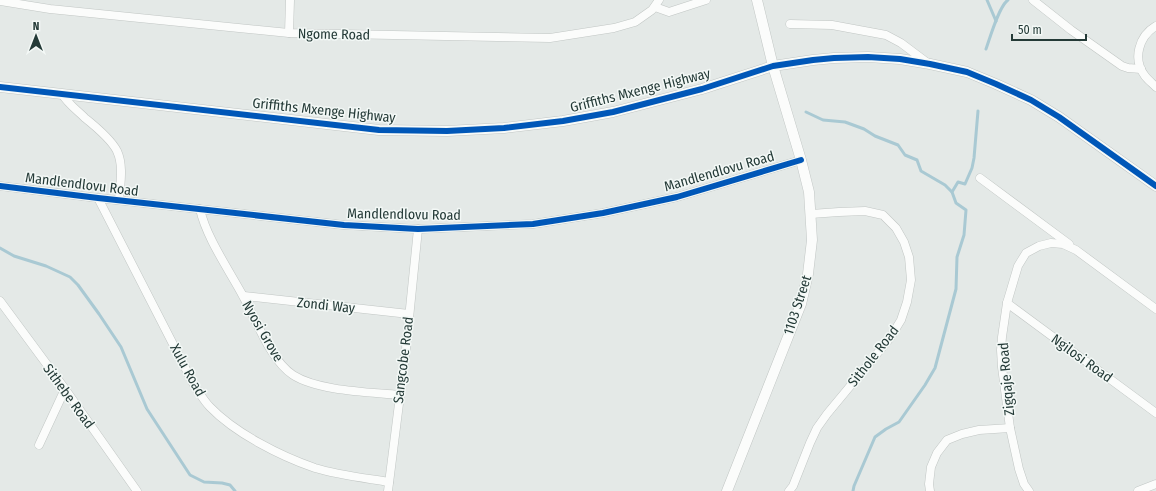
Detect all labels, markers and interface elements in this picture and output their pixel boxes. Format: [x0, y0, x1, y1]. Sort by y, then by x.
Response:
north arrow [16, 16, 56, 56]
scale bar [1012, 16, 1086, 42]
text: N [33, 20, 39, 33]
text: 50 m [1018, 23, 1042, 37]
street label: Ngome Road [298, 25, 370, 44]
street label: Griffiths Mxenge Highway [568, 65, 713, 116]
street label: Griffiths Mxenge Highway [251, 95, 397, 127]
street label: Mandlendlovu Road [662, 148, 776, 195]
street label: Mandlendlovu Road [24, 169, 140, 200]
street label: Mandlendlovu Road [347, 205, 461, 224]
street label: 1103 Street [780, 273, 815, 337]
street label: Zondi Way [296, 294, 357, 317]
street label: Nyosi Grove [238, 298, 287, 365]
street label: Sangcobe Road [390, 316, 417, 404]
street label: Sithole Road [844, 322, 902, 390]
street label: Ngilosi Road [1048, 331, 1116, 386]
street label: Xulu Road [166, 341, 209, 399]
street label: Zigqaje Road [995, 342, 1018, 416]
street label: Sithebe Road [39, 361, 98, 432]

